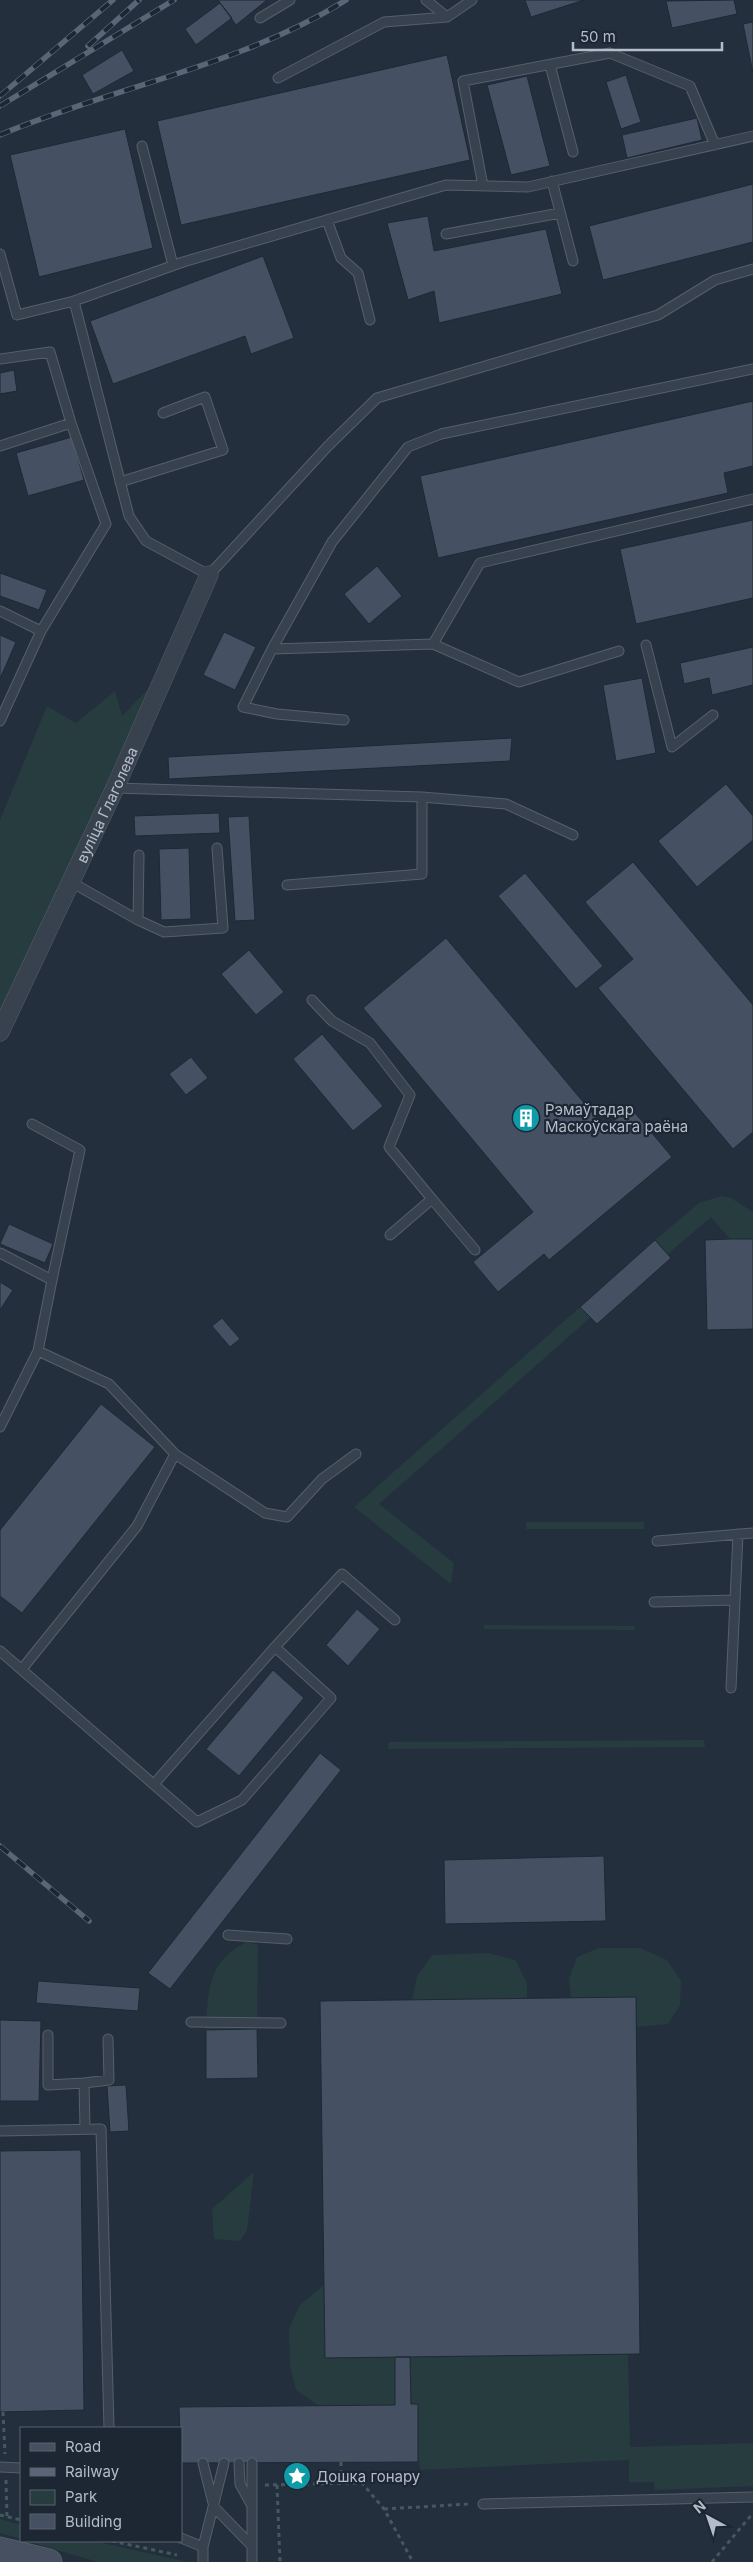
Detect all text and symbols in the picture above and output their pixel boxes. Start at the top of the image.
scale bar [573,20,722,52]
text: 50 m [580,27,616,46]
street label: вуліца Глаголева [72,744,141,866]
place label: Рэмаўтадар Маскоўскага раёна [545,1100,688,1136]
building icon: Рэмаўтадар Маскоўскага раёна [511,1103,541,1133]
legend [20,2427,182,2542]
text: Road [65,2437,101,2456]
place icon: Дошка гонару [282,2461,312,2491]
text: Railway [65,2462,120,2481]
place label: Дошка гонару [316,2467,421,2486]
text: Park [65,2487,98,2506]
north arrow [683,2492,733,2542]
text: N [690,2497,709,2517]
text: Building [65,2512,122,2531]

